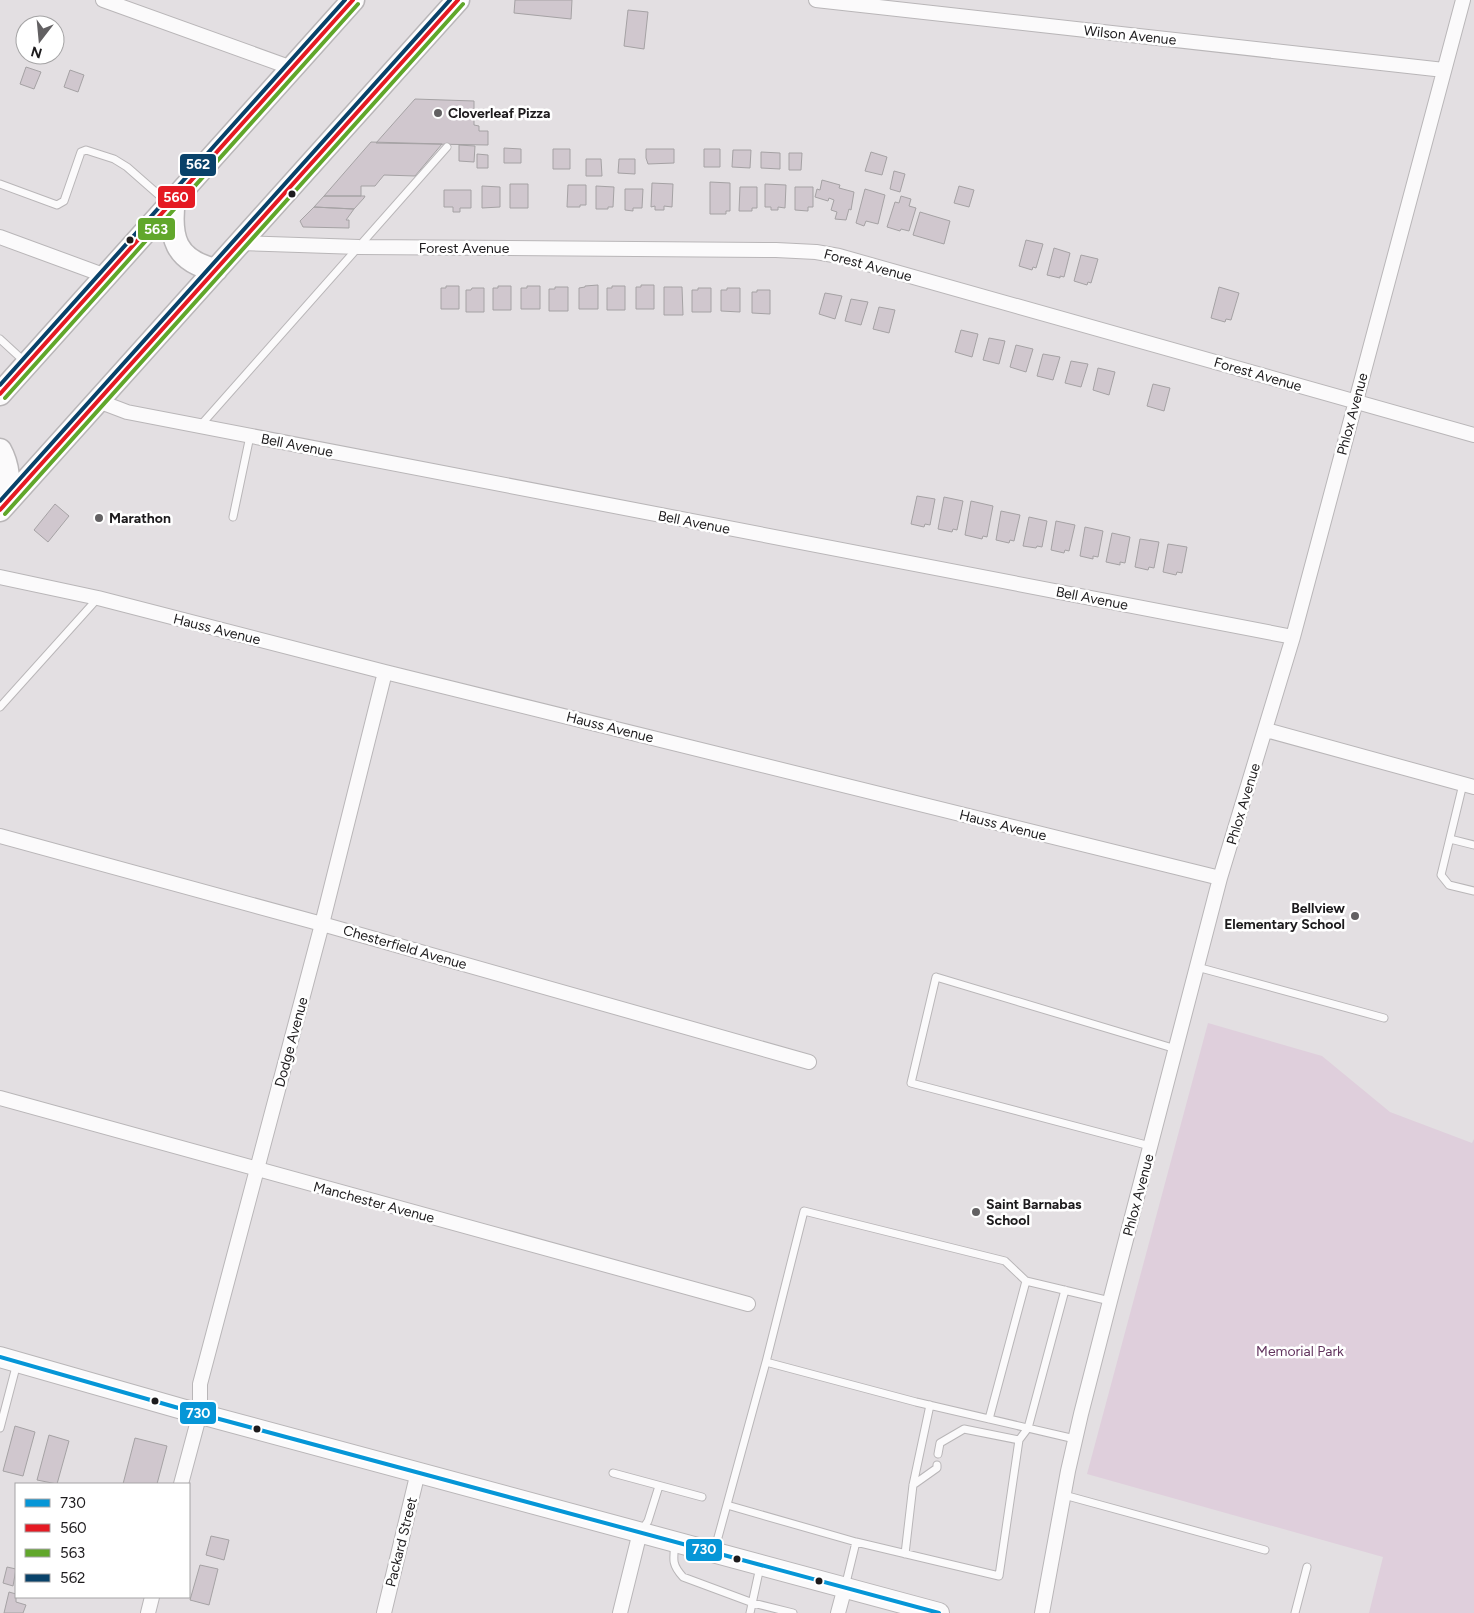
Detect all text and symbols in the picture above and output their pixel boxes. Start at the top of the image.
north arrow [15,15,65,65]
street label: Wilson Avenue [1083,22,1177,49]
text: N [29,42,44,62]
place label: Cloverleaf Pizza [448,105,550,122]
marker: Cloverleaf Pizza [432,107,444,119]
line badge: 562 [179,153,217,177]
text: 562 [186,156,210,173]
line badge: 560 [157,185,196,209]
text: 560 [163,189,189,206]
unlabelled marker [287,189,297,199]
line badge: 563 [137,217,176,241]
text: 563 [144,221,168,238]
unlabelled marker [125,235,135,245]
street label: Forest Avenue [419,240,510,257]
street label: Forest Avenue [822,246,914,286]
street label: Forest Avenue [1212,354,1304,395]
street label: Phlox Avenue [1333,371,1372,457]
street label: Bell Avenue [259,430,335,461]
street label: Bell Avenue [656,507,732,538]
place label: Marathon [109,510,171,527]
marker: Marathon [93,512,105,524]
street label: Bell Avenue [1054,583,1130,614]
street label: Hauss Avenue [171,610,263,649]
street label: Hauss Avenue [564,708,656,747]
street label: Phlox Avenue [1223,761,1264,847]
street label: Hauss Avenue [957,806,1049,845]
place label: Bellview Elementary School [1224,900,1345,933]
marker: Bellview Elementary School [1349,910,1361,922]
street label: Chesterfield Avenue [341,922,469,973]
street label: Dodge Avenue [271,995,312,1089]
street label: Phlox Avenue [1119,1152,1158,1238]
street label: Manchester Avenue [311,1178,437,1227]
place label: Saint Barnabas School [986,1196,1082,1229]
marker: Saint Barnabas School [970,1206,982,1218]
park label: Memorial Park [1256,1343,1344,1360]
unlabelled marker [150,1396,160,1406]
line badge: 730 [179,1401,217,1425]
text: 730 [186,1405,210,1422]
unlabelled marker [252,1424,262,1434]
legend [15,1483,190,1598]
text: 730 [60,1494,86,1512]
street label: Packard Street [382,1495,421,1589]
text: 560 [60,1519,87,1537]
line badge: 730 [685,1538,723,1562]
text: 730 [692,1541,716,1558]
text: 563 [60,1544,85,1562]
unlabelled marker [732,1554,742,1564]
text: 562 [60,1569,86,1587]
unlabelled marker [814,1576,824,1586]

